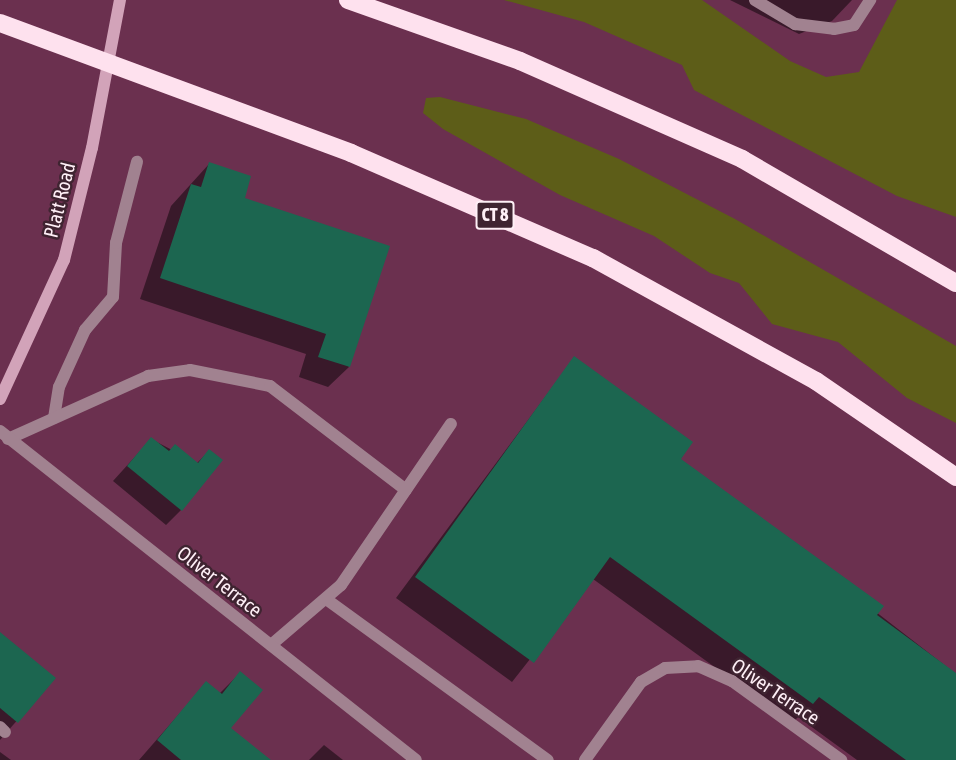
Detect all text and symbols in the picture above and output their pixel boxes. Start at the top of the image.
street label: Platt Road [38,160,80,240]
road number: CT 8 [476,200,514,230]
street label: Oliver Terrace [173,540,267,622]
street label: Oliver Terrace [727,653,825,729]

